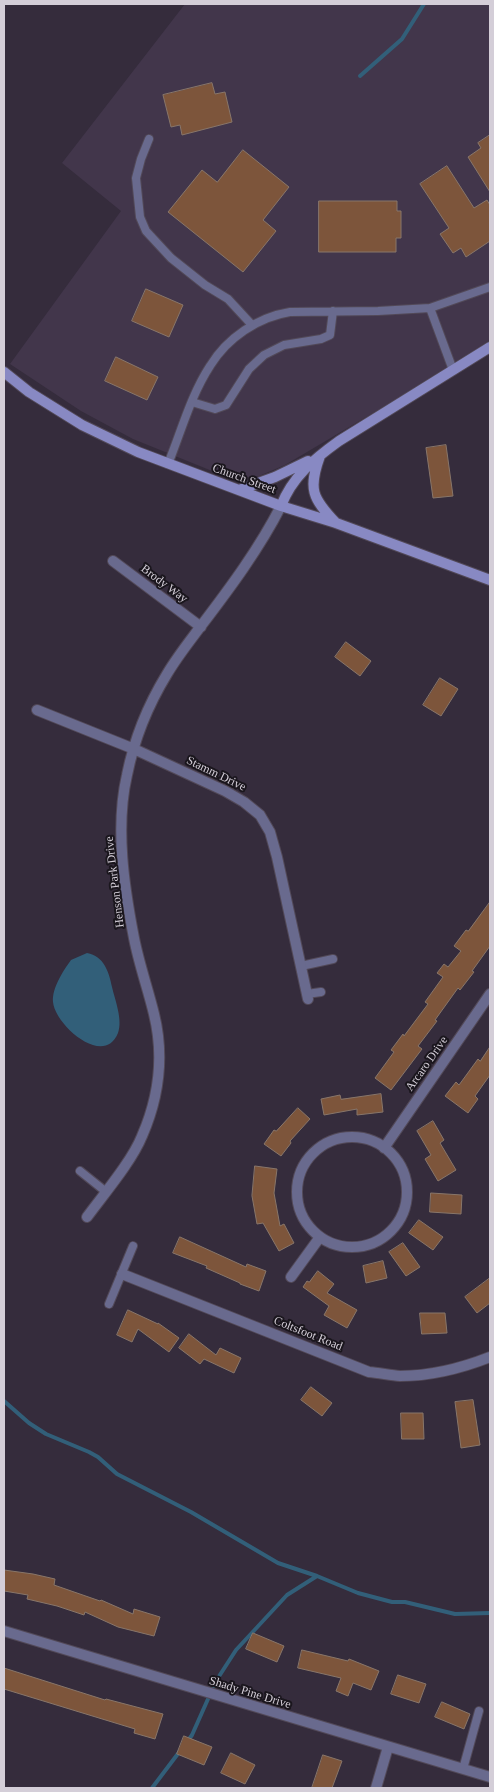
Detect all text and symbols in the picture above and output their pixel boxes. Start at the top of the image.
street label: Church Street [210,461,278,497]
street label: Brody Way [138,562,190,606]
street label: Stamm Drive [184,753,248,795]
street label: Henson Park Drive [102,835,128,929]
street label: Arcaro Drive [403,1034,451,1094]
street label: Coltsfoot Road [271,1314,345,1354]
street label: Shady Pine Drive [207,1674,293,1712]

